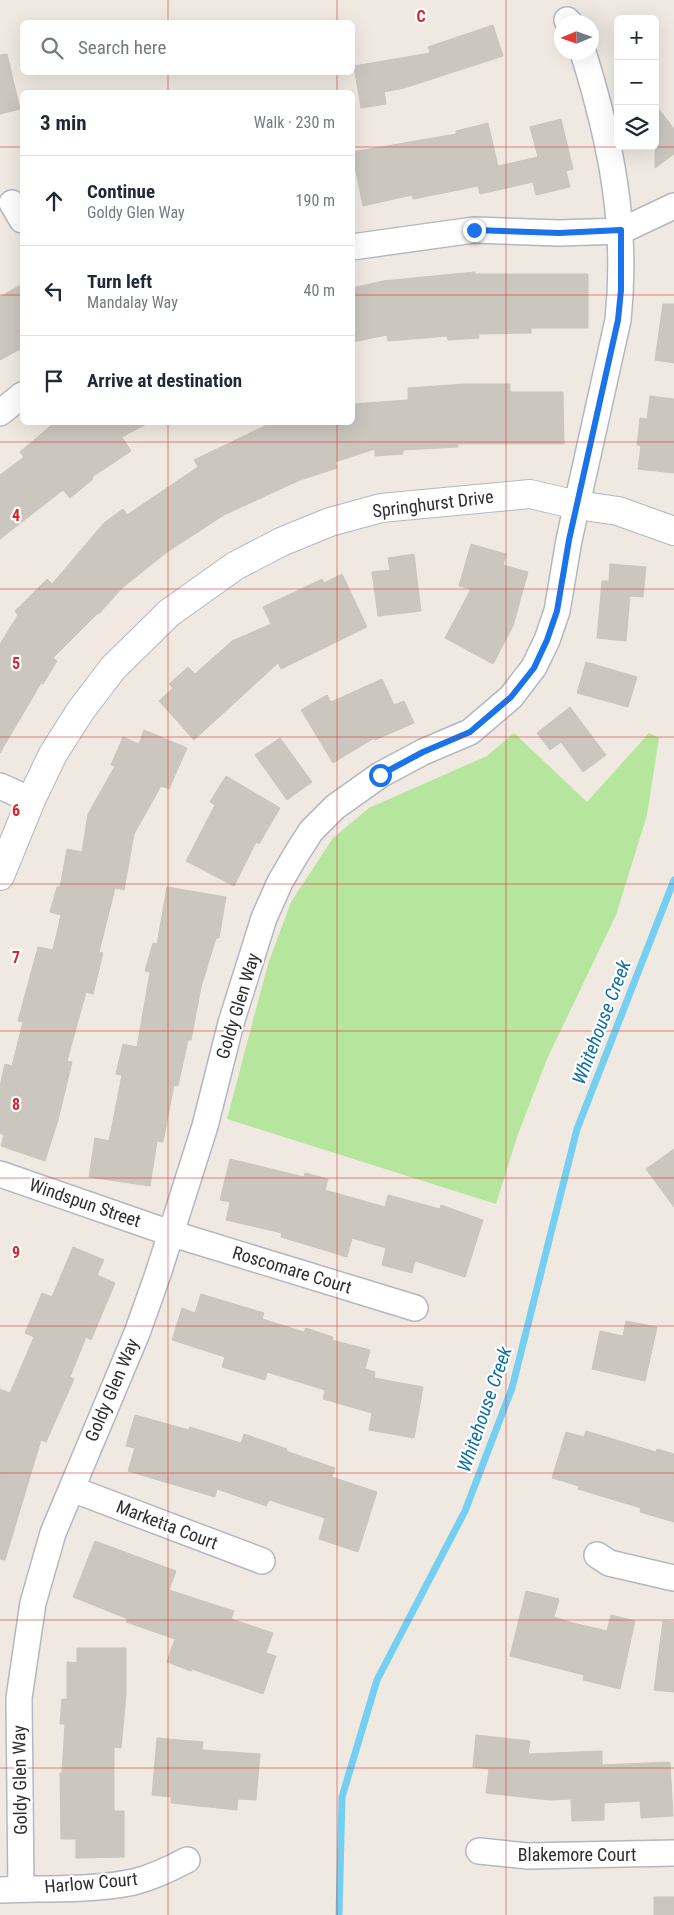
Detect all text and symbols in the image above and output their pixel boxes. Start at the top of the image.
text: C [416,7,426,26]
north arrow [554,15,599,60]
map controls [614,15,659,150]
button: + [614,15,659,60]
search box [20,20,355,75]
icon: search [38,34,66,62]
text: Search here [78,36,166,59]
button: − [614,60,659,105]
button: layers [614,105,659,150]
text: 3 min [40,111,87,135]
text: Walk · 230 m [254,113,335,132]
text: Continue [87,180,155,203]
icon: ahead [40,187,68,215]
text: 190 m [296,191,335,210]
text: Goldy Glen Way [87,203,185,222]
route end [463,219,486,242]
text: Turn left [87,270,152,293]
icon: left [40,277,68,305]
text: 40 m [303,281,335,300]
text: Mandalay Way [87,293,178,312]
icon: arrive [40,367,68,395]
text: Arrive at destination [87,369,242,392]
street label: Springhurst Drive [371,486,495,521]
text: 4 [12,506,20,525]
text: 5 [12,654,20,673]
route start [369,764,392,787]
text: 6 [12,801,20,820]
text: 7 [12,948,20,967]
street label: Goldy Glen Way [211,950,264,1061]
water label: Whitehouse Creek [567,956,636,1088]
text: 8 [12,1095,20,1114]
street label: Windspun Street [27,1174,144,1231]
street label: Roscomare Court [230,1241,354,1298]
text: 9 [12,1243,20,1262]
street label: Goldy Glen Way [80,1335,143,1444]
water label: Whitehouse Creek [452,1343,517,1475]
street label: Marketta Court [114,1496,221,1553]
street label: Goldy Glen Way [8,1724,31,1835]
street label: Blakemore Court [518,1844,636,1865]
street label: Harlow Court [43,1868,138,1897]

